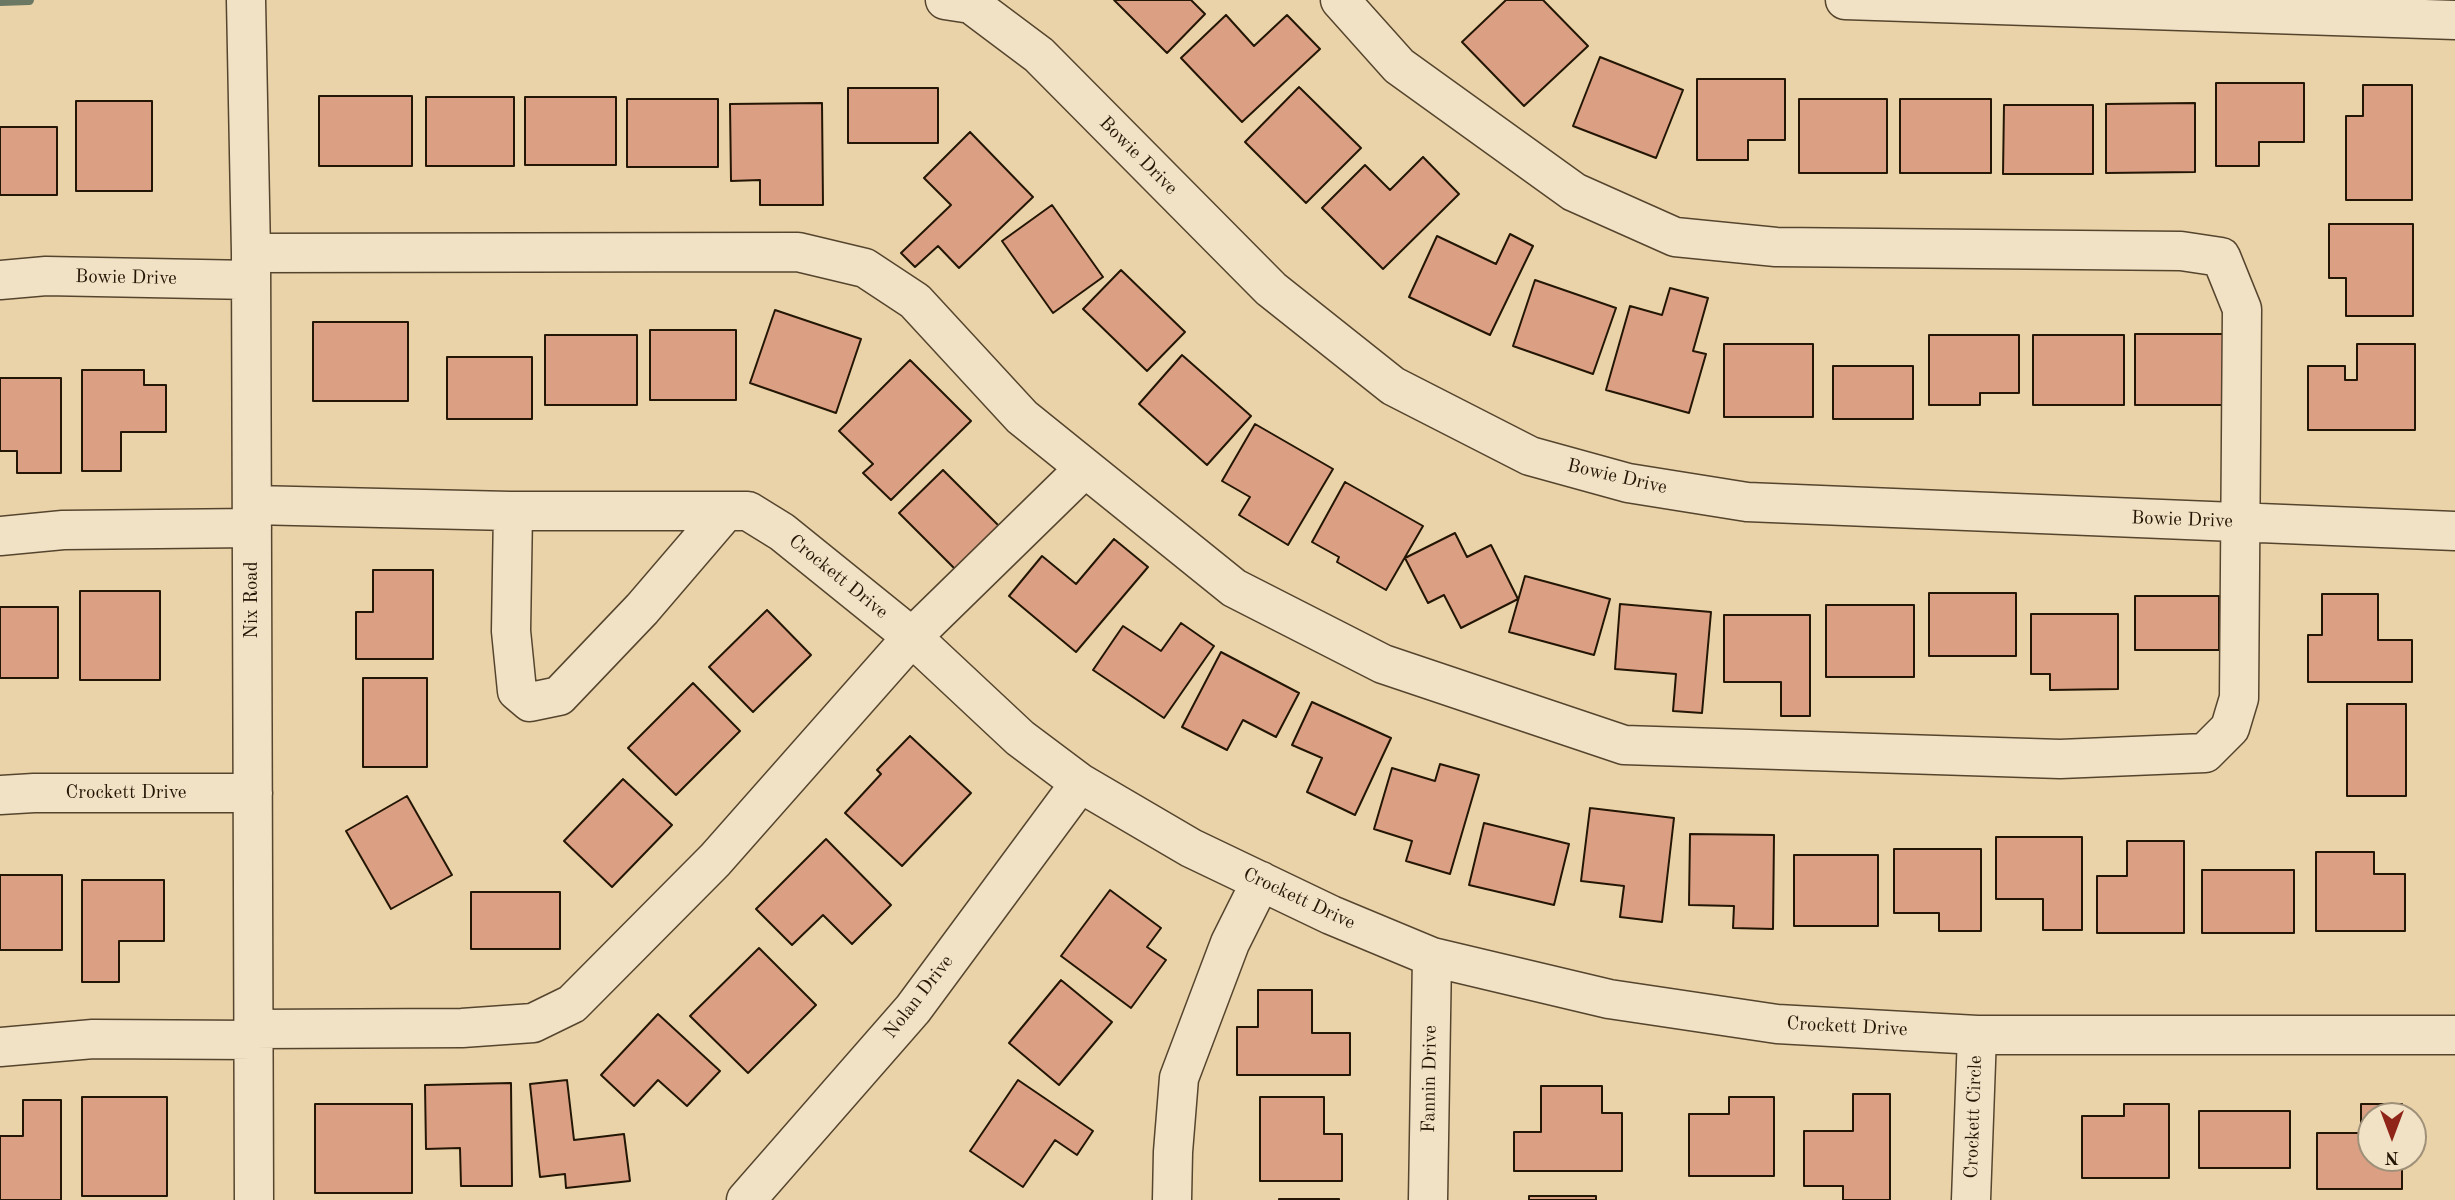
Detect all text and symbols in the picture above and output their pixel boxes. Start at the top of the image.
street label: Bowie Drive [1094,112,1182,200]
street label: Bowie Drive [75,266,177,290]
street label: Bowie Drive [1565,454,1669,500]
street label: Bowie Drive [2131,507,2233,533]
street label: Crockett Drive [784,530,892,624]
street label: Nix Road [241,561,263,639]
street label: Crockett Drive [65,782,187,804]
street label: Crockett Drive [1239,863,1359,935]
street label: Nolan Drive [879,951,959,1043]
street label: Crockett Drive [1786,1012,1908,1042]
street label: Fannin Drive [1418,1025,1442,1133]
street label: Crockett Circle [1960,1055,1988,1179]
north arrow [2357,1102,2427,1172]
text: N [2385,1147,2399,1166]

